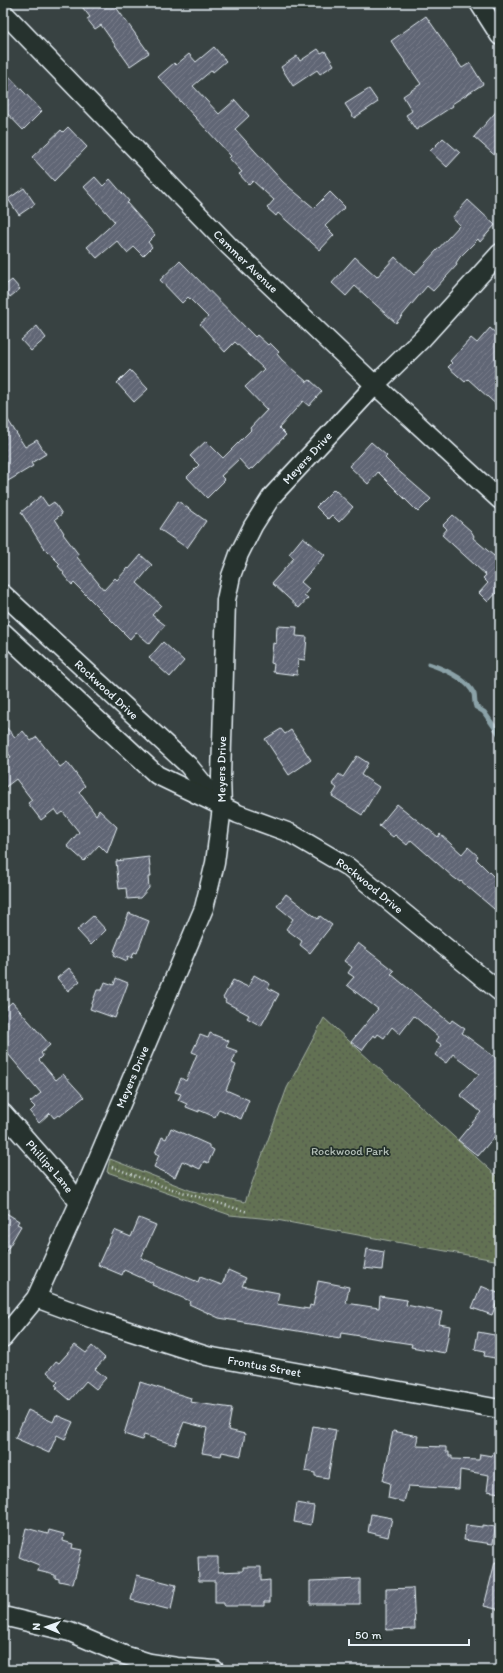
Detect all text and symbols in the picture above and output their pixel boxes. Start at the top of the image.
street label: Cammer Avenue [210,227,281,296]
street label: Meyers Drive [280,429,335,487]
street label: Rockwood Drive [72,657,142,723]
street label: Meyers Drive [214,736,229,803]
street label: Rockwood Drive [334,855,406,917]
street label: Meyers Drive [113,1044,152,1110]
street label: Phillips Lane [23,1137,77,1196]
park label: Rockwood Park [311,1144,390,1158]
street label: Frontus Street [227,1353,303,1380]
north arrow [26,1607,66,1647]
scale bar [349,1621,469,1647]
text: N [30,1623,43,1631]
text: 50 m [355,1628,381,1642]

